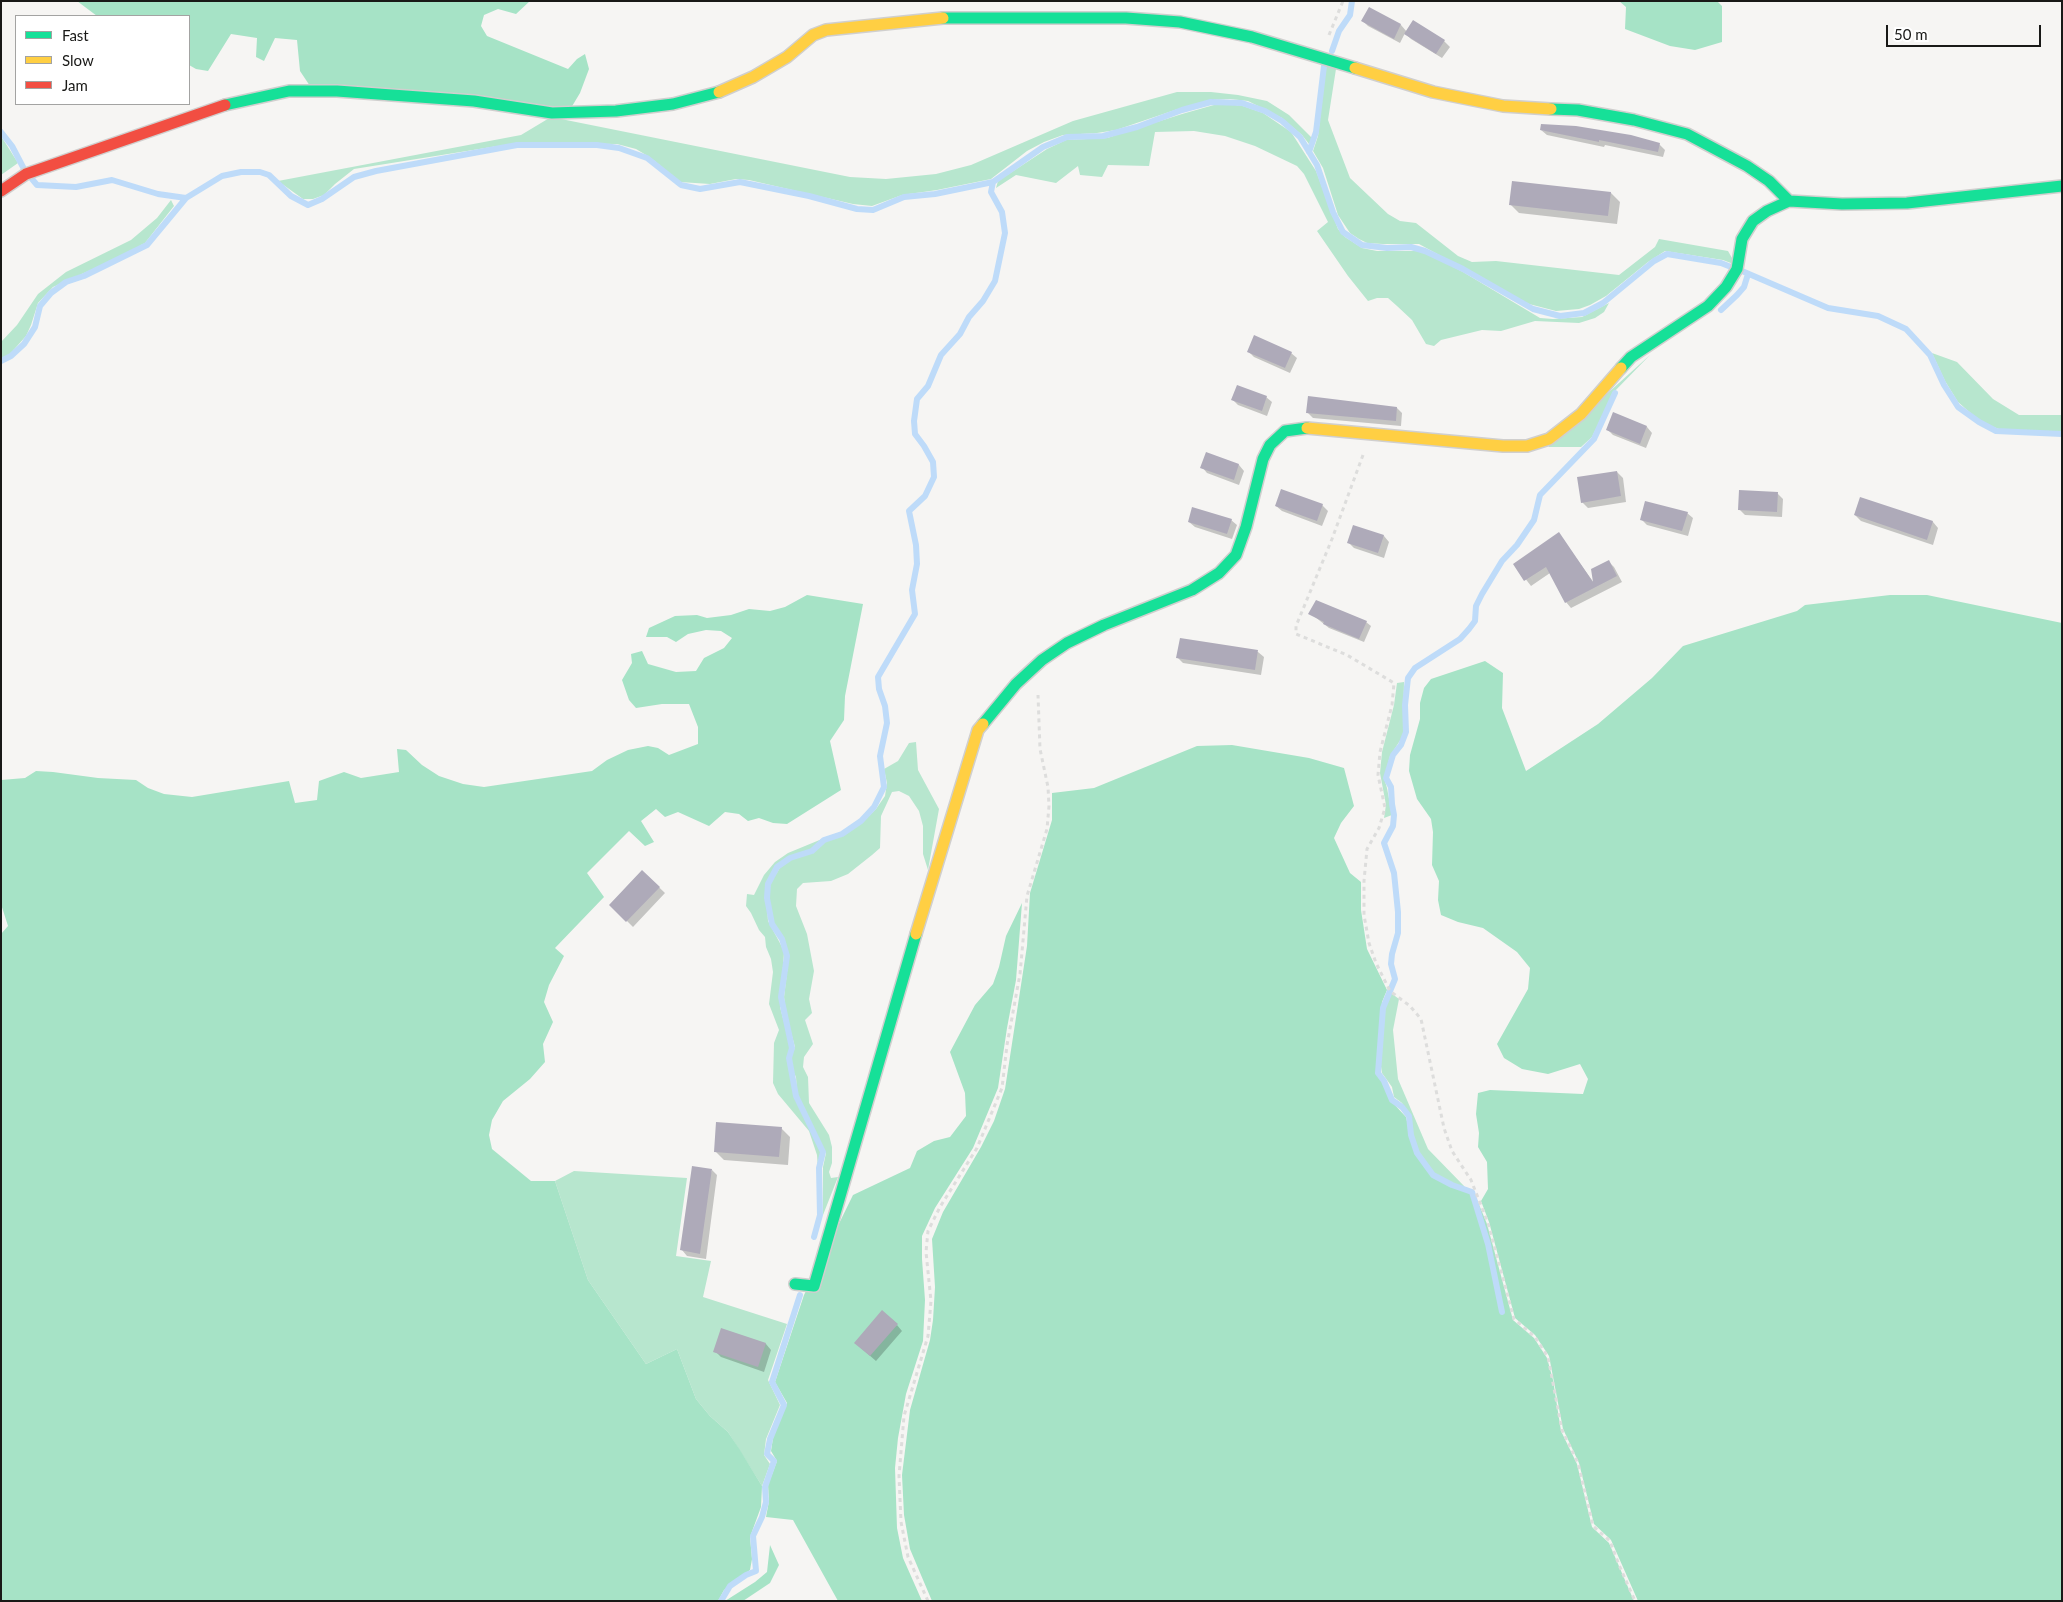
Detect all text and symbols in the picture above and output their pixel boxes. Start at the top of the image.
legend [15,15,190,105]
scale bar [1888,15,2043,47]
text: 50 m [1894,25,1928,43]
text: Fast [62,26,89,44]
text: Slow [62,51,94,69]
text: Jam [62,76,88,94]

